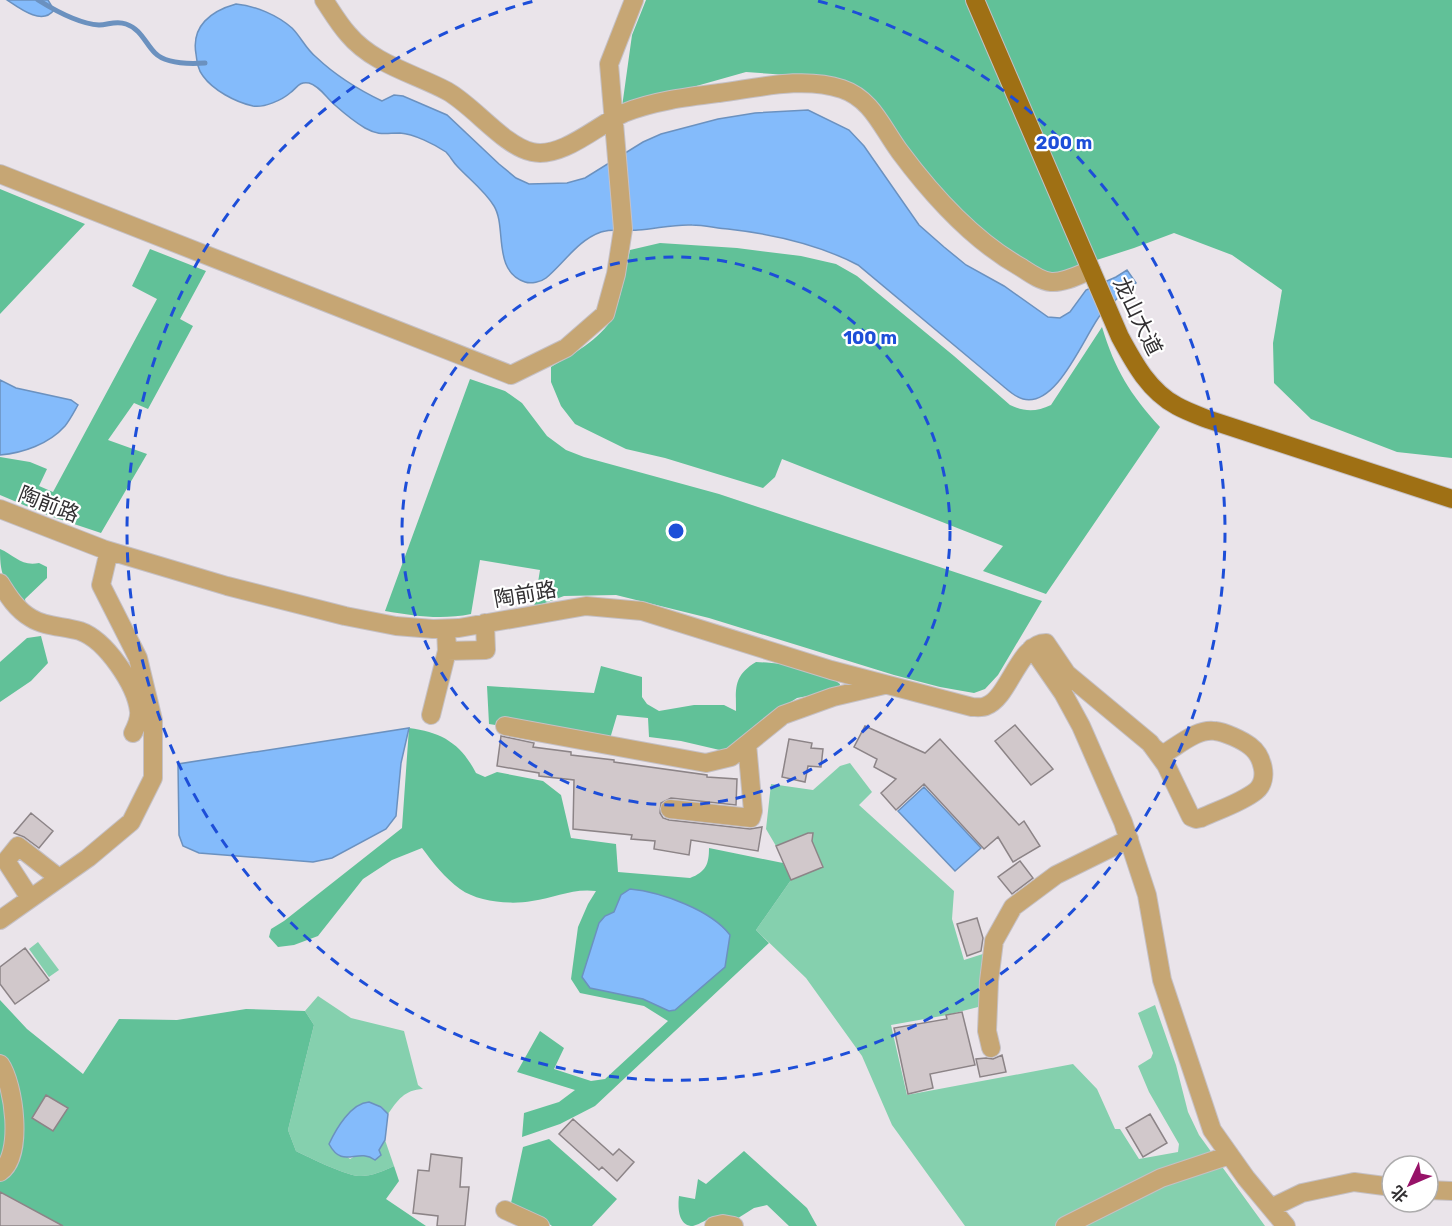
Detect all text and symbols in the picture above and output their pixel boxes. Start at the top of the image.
text: 200 m [1036,132,1092,154]
street label: 龙山大道 [1108,273,1168,359]
text: 100 m [843,327,897,349]
street label: 陶前路 [15,481,83,527]
centre of rings [666,521,686,541]
street label: 陶前路 [492,576,558,612]
north arrow [1380,1154,1440,1214]
text: 北 [1387,1182,1412,1206]

